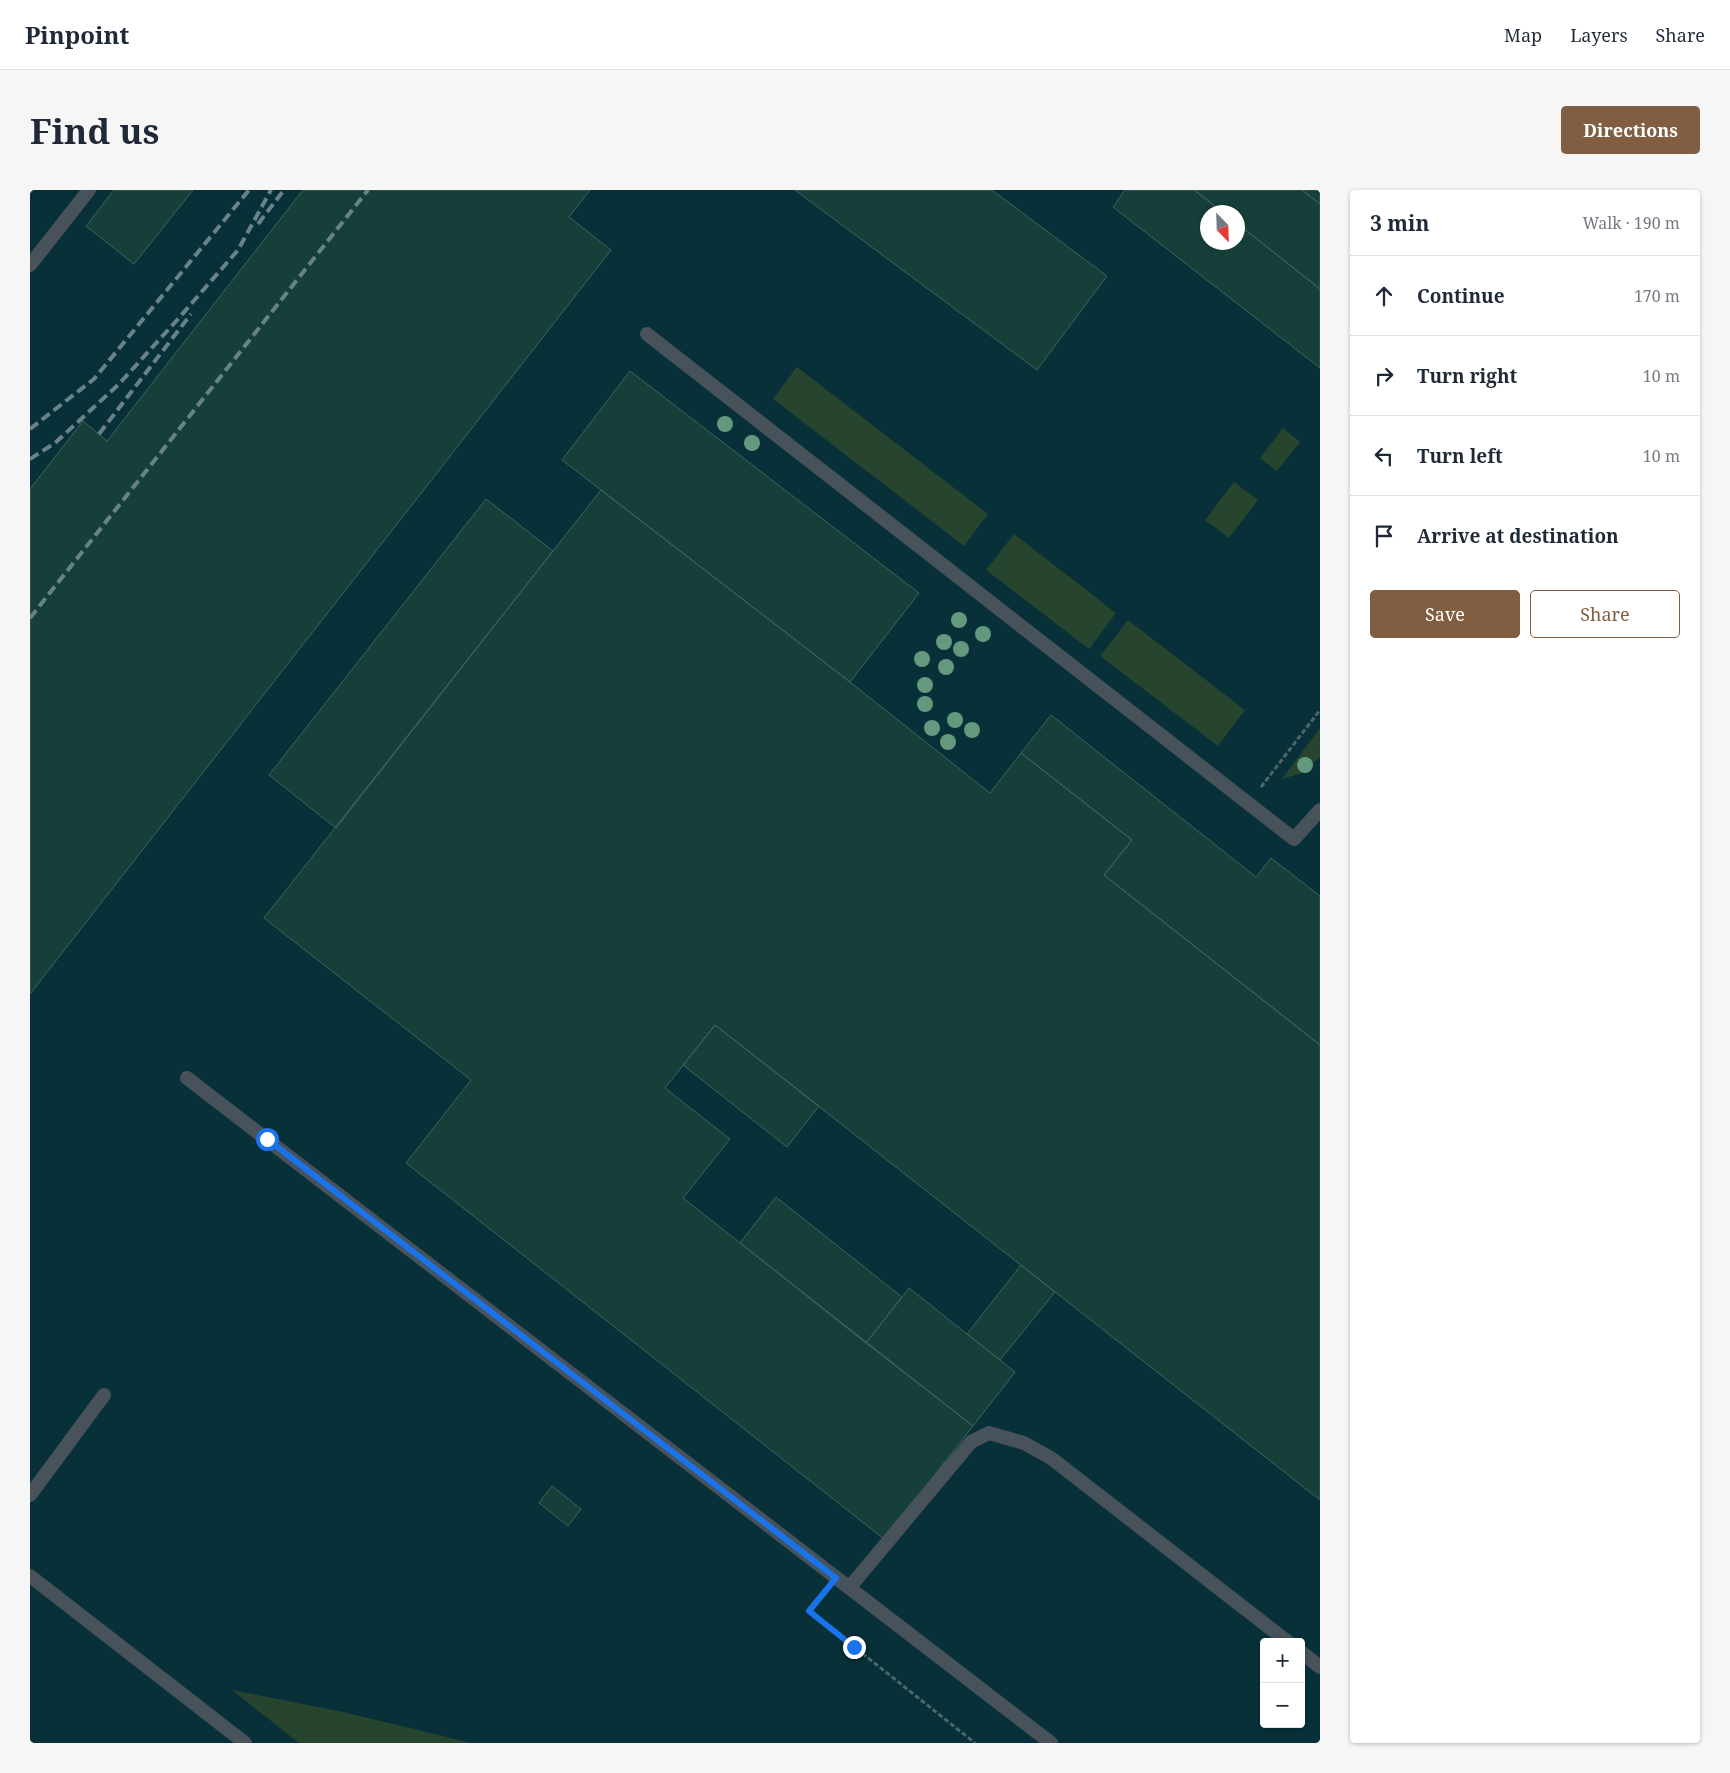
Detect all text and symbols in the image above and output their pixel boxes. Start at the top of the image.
text: Pinpoint [25,18,129,51]
text: Map [1504,23,1542,47]
text: Layers [1570,23,1628,47]
text: Share [1656,23,1705,47]
button: Directions [1561,106,1700,154]
text: Find us [30,107,159,154]
north arrow [1200,205,1245,250]
text: 3 min [1370,209,1429,237]
text: Walk · 190 m [1583,212,1680,234]
icon: ahead [1370,282,1398,310]
text: Continue [1417,283,1505,309]
text: 170 m [1634,285,1680,307]
icon: right [1370,362,1398,390]
text: Turn right [1417,363,1517,389]
text: 10 m [1643,365,1680,387]
icon: left [1370,442,1398,470]
text: Turn left [1417,443,1503,469]
text: 10 m [1643,445,1680,467]
icon: arrive [1370,522,1398,550]
text: Arrive at destination [1417,523,1619,549]
button: Save [1370,590,1520,638]
button: Share [1530,590,1680,638]
route start [256,1128,279,1151]
route end [843,1636,866,1659]
map controls [1260,1638,1305,1728]
button: + [1260,1638,1305,1683]
button: − [1260,1683,1305,1728]

